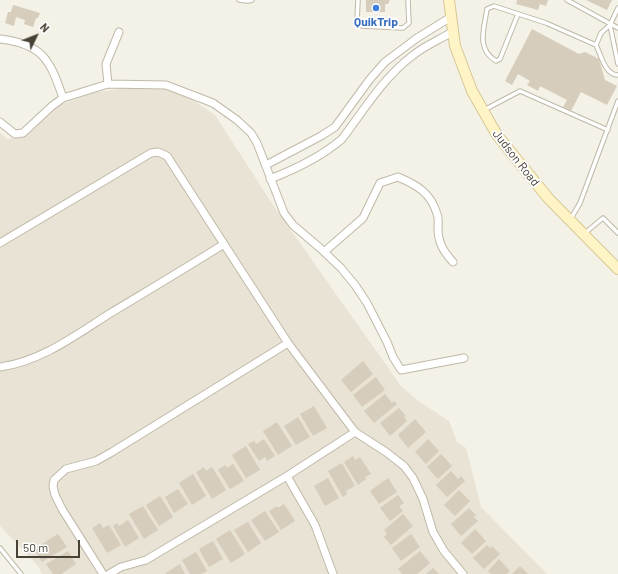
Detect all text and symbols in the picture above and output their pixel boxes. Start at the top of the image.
marker: QuikTrip [371,3,381,13]
place label: QuikTrip [354,15,398,29]
north arrow [16,16,56,56]
text: N [38,20,52,35]
street label: Judson Road [490,127,542,189]
scale bar [18,532,82,558]
text: 50 m [23,540,48,554]

